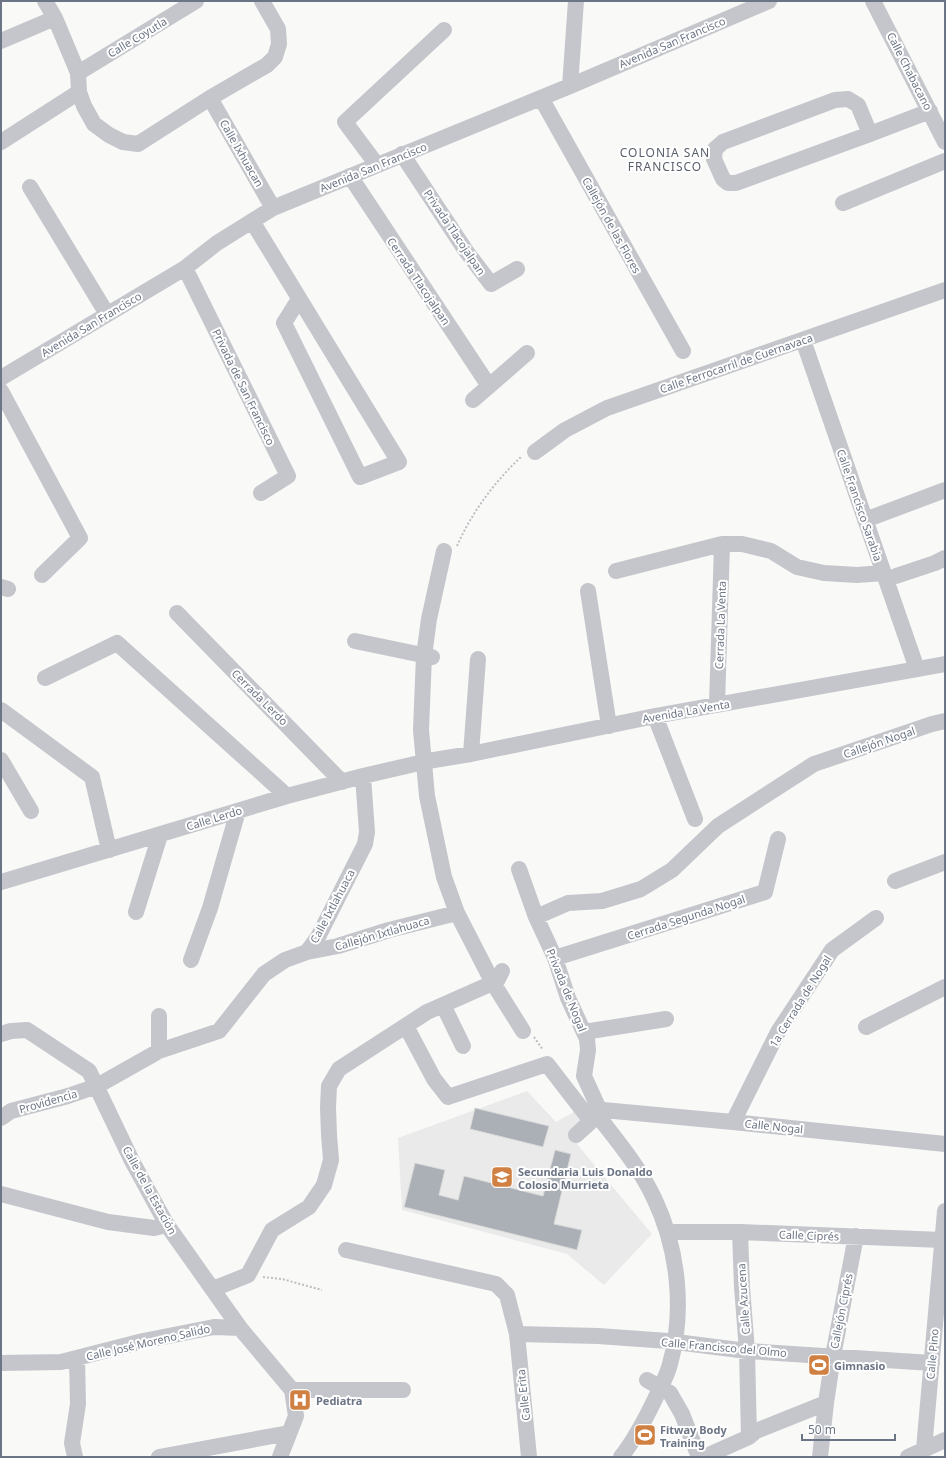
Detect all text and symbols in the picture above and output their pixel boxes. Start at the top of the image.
street label: Calle Coyutla [105,13,169,61]
street label: Avenida San Francisco [616,13,728,71]
street label: Calle Chabacano [884,29,936,113]
street label: Calle Ixhuacan [217,117,267,189]
street label: Avenida San Francisco [317,138,429,195]
district label: COLONIA SAN FRANCISCO [620,144,710,175]
street label: Callejón de las Flores [579,174,645,276]
street label: Privada Tlacojalpan [421,186,489,278]
street label: Cerrada Tlacojalpan [384,234,454,328]
street label: Avenida San Francisco [38,288,144,360]
street label: Privada de San Francisco [209,326,279,448]
street label: Calle Ferrocarril de Cuernavaca [658,330,814,396]
street label: Calle Francisco Sarabia [834,447,886,563]
street label: Cerrada La Venta [711,581,729,669]
street label: Cerrada Lerdo [229,666,292,729]
street label: Avenida La Venta [641,696,731,726]
street label: Callejón Nogal [841,723,917,761]
street label: Calle Lerdo [184,802,244,834]
street label: Calle Ixtlahuaca [306,866,358,946]
street label: Cerrada Segunda Nogal [625,891,747,943]
street label: Callejón Ixtlahuaca [333,912,431,954]
street label: Privada de Nogal [544,946,590,1034]
street label: 1a Cerrada de Nogal [766,952,834,1050]
street label: Providencia [17,1086,79,1116]
street label: Calle Nogal [744,1115,804,1137]
street label: Calle de la Estación [120,1143,180,1237]
school or university icon: Secundaria Luis Donaldo Colosio Murrieta [489,1164,515,1190]
place label: Secundaria Luis Donaldo Colosio Murrieta [518,1164,653,1192]
street label: Calle Ciprés [779,1226,839,1244]
street label: Calle Azucena [733,1263,753,1335]
street label: Callejón Ciprés [826,1272,856,1350]
street label: Calle José Moreno Salido [85,1320,212,1364]
street label: Calle Pino [922,1328,942,1380]
street label: Calle Francisco del Olmo [661,1334,788,1360]
sports icon: Gimnasio [806,1352,832,1378]
place label: Gimnasio [834,1358,886,1373]
street label: Calle Erita [513,1369,533,1421]
hospital icon: Pediatra [287,1387,313,1413]
place label: Pediatra [316,1393,362,1408]
scale bar [802,1416,895,1442]
text: 50 m [808,1421,836,1438]
sports icon: Fitway Body Training [632,1422,658,1448]
place label: Fitway Body Training [660,1422,727,1450]

